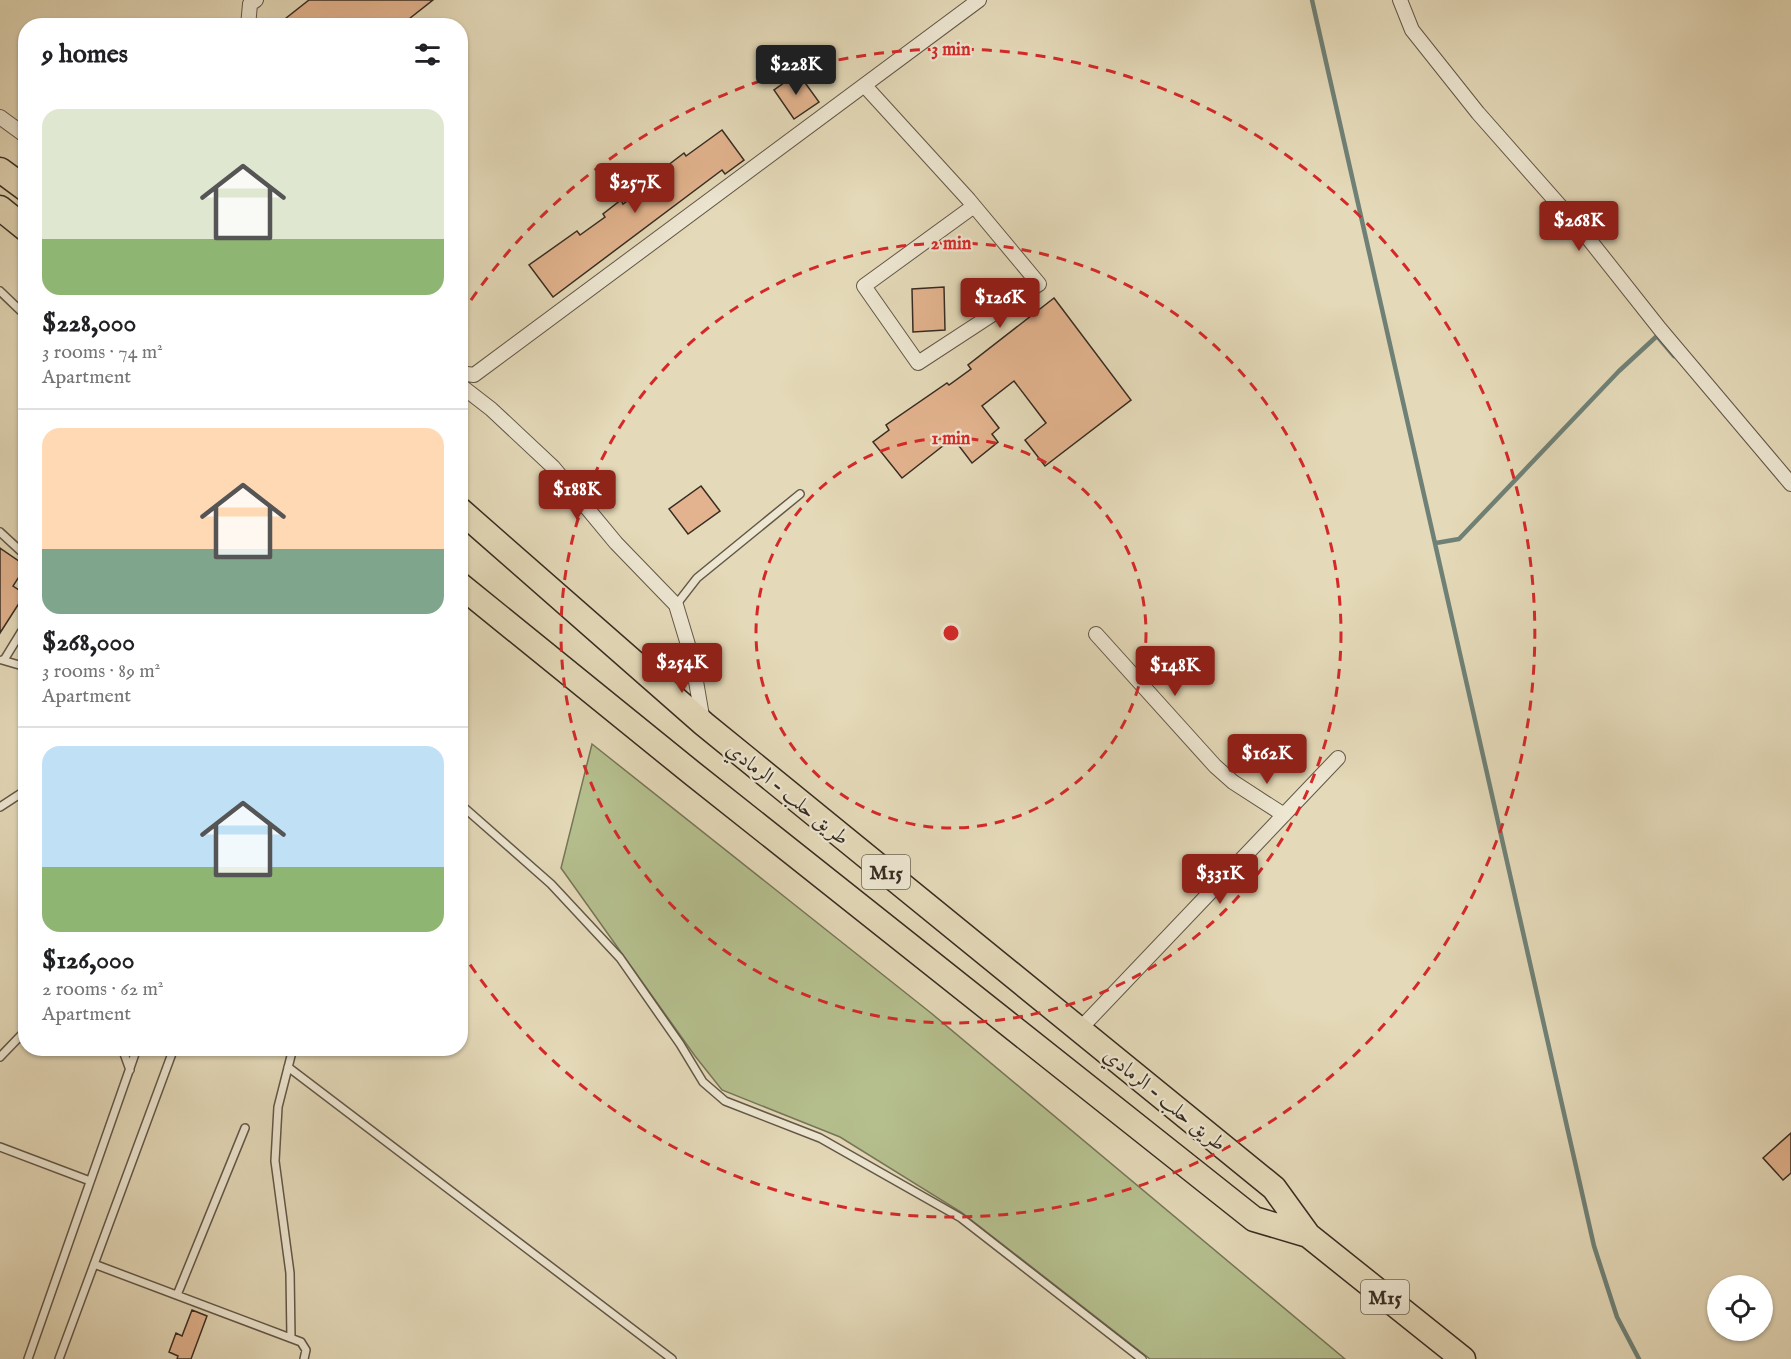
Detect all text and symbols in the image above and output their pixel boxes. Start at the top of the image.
text: 9 homes [42,38,128,71]
icon: filters [411,38,444,71]
text: 3 min [932,39,971,62]
pin: $228K [754,45,838,96]
text: $228K [770,52,822,77]
icon: home [189,148,297,256]
pin: $257K [593,163,677,214]
text: $257K [609,170,661,195]
pin: $268K [1537,201,1621,252]
text: $268K [1553,208,1605,233]
text: 2 min [931,233,972,256]
pin: $126K [958,278,1042,329]
text: $126K [975,285,1025,310]
text: $228,000 [42,307,136,340]
text: 3 rooms · 74 m² [42,340,163,365]
text: Apartment [42,365,131,390]
text: 1 min [932,428,971,451]
icon: home [189,467,297,575]
pin: $188K [535,470,619,521]
text: $188K [553,477,601,502]
centre of rings [941,623,961,643]
text: $268,000 [42,626,135,659]
pin: $254K [640,643,724,694]
pin: $148K [1133,646,1217,697]
text: $254K [656,650,708,675]
text: $148K [1150,653,1200,678]
text: 3 rooms · 89 m² [42,659,160,684]
text: Apartment [42,684,131,709]
pin: $162K [1225,734,1309,785]
street label: طريق حلب - الرمادي [719,736,854,853]
text: $162K [1242,741,1292,766]
icon: home [189,785,297,893]
pin: $331K [1178,854,1262,905]
road number: M15 [862,855,910,889]
text: $331K [1196,861,1244,886]
text: $126,000 [42,944,135,977]
text: 2 rooms · 62 m² [42,977,164,1002]
text: Apartment [42,1002,131,1027]
street label: طريق حلب - الرمادي [1096,1042,1231,1159]
map controls [1707,1275,1773,1341]
button: locate [1707,1275,1773,1341]
road number: M15 [1361,1280,1409,1314]

